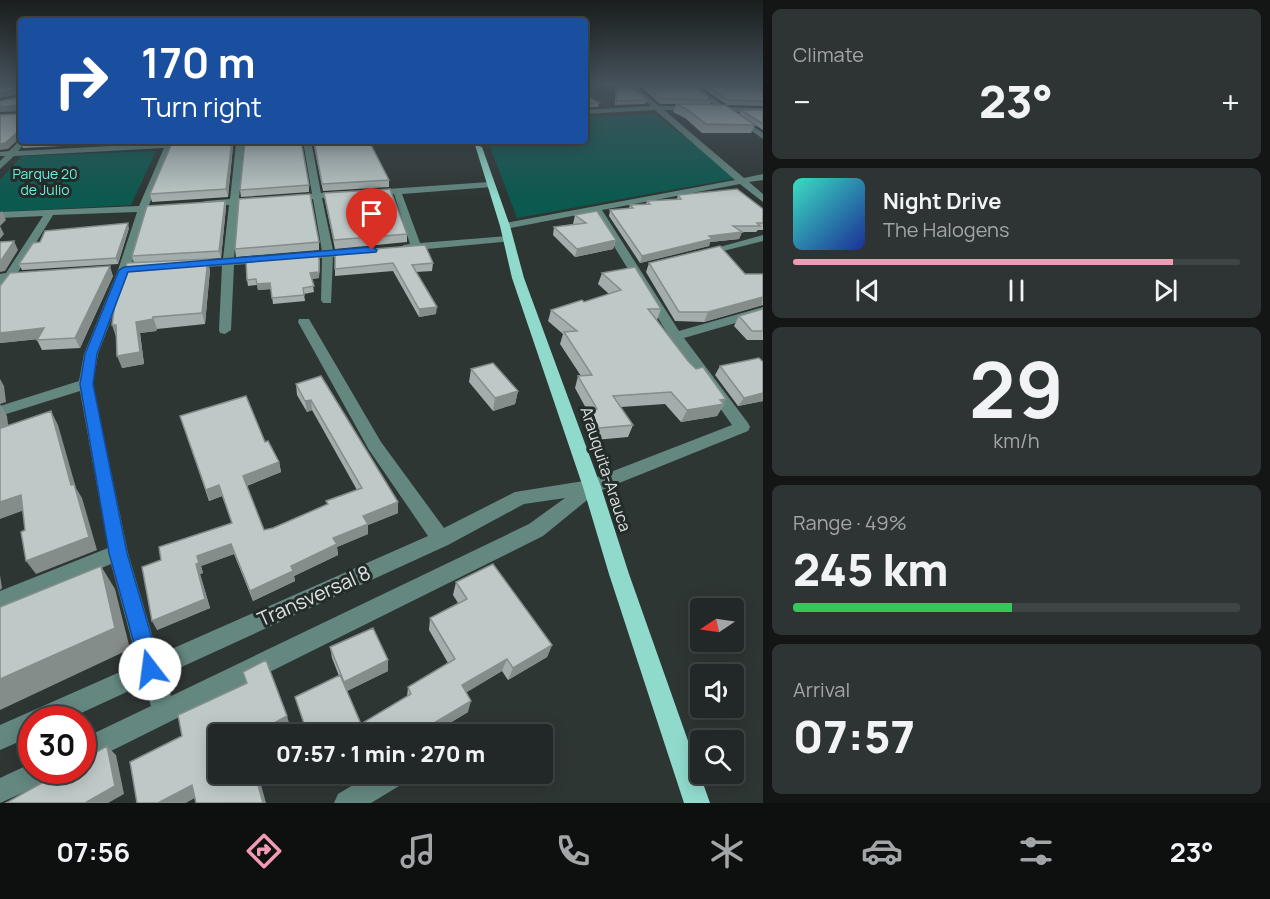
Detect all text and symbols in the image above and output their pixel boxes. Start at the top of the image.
text: 170 m [141,33,256,91]
text: Climate [793,41,864,68]
icon: right [42,42,120,120]
text: 23° [979,70,1053,132]
text: − [793,79,811,124]
text: + [1221,79,1240,124]
text: Turn right [141,88,262,125]
park label: Parque 20 de Julio [12,164,78,199]
text: Night Drive [883,186,1002,216]
pin [346,188,397,250]
icon: arrive [355,197,388,230]
text: The Halogens [883,216,1009,243]
icon: previous [851,274,884,307]
icon: pause [1000,274,1033,307]
icon: next [1149,274,1182,307]
text: 29 [969,335,1064,441]
street label: Arauquita-Arauca [575,404,637,534]
text: km/h [993,427,1040,454]
text: Range · 49% [793,509,907,536]
text: 245 km [793,538,949,600]
street label: Transversal 8 [253,559,375,632]
north arrow [690,598,744,652]
map controls [690,598,744,784]
position arrow [118,637,182,701]
button: sound [690,664,744,718]
text: Arrival [793,676,850,703]
text: 07:57 [793,705,915,767]
speed limit sign: 30 [18,706,96,784]
button: search [690,730,744,784]
text: 07:57 · 1 min · 270 m [276,739,485,769]
icon: directions [243,830,285,872]
icon: music [397,830,439,872]
icon: phone [552,830,594,872]
icon: climate [706,830,748,872]
icon: car [861,830,903,872]
icon: filters [1015,830,1057,872]
text: 07:56 [56,833,130,870]
text: 23° [1170,833,1214,870]

